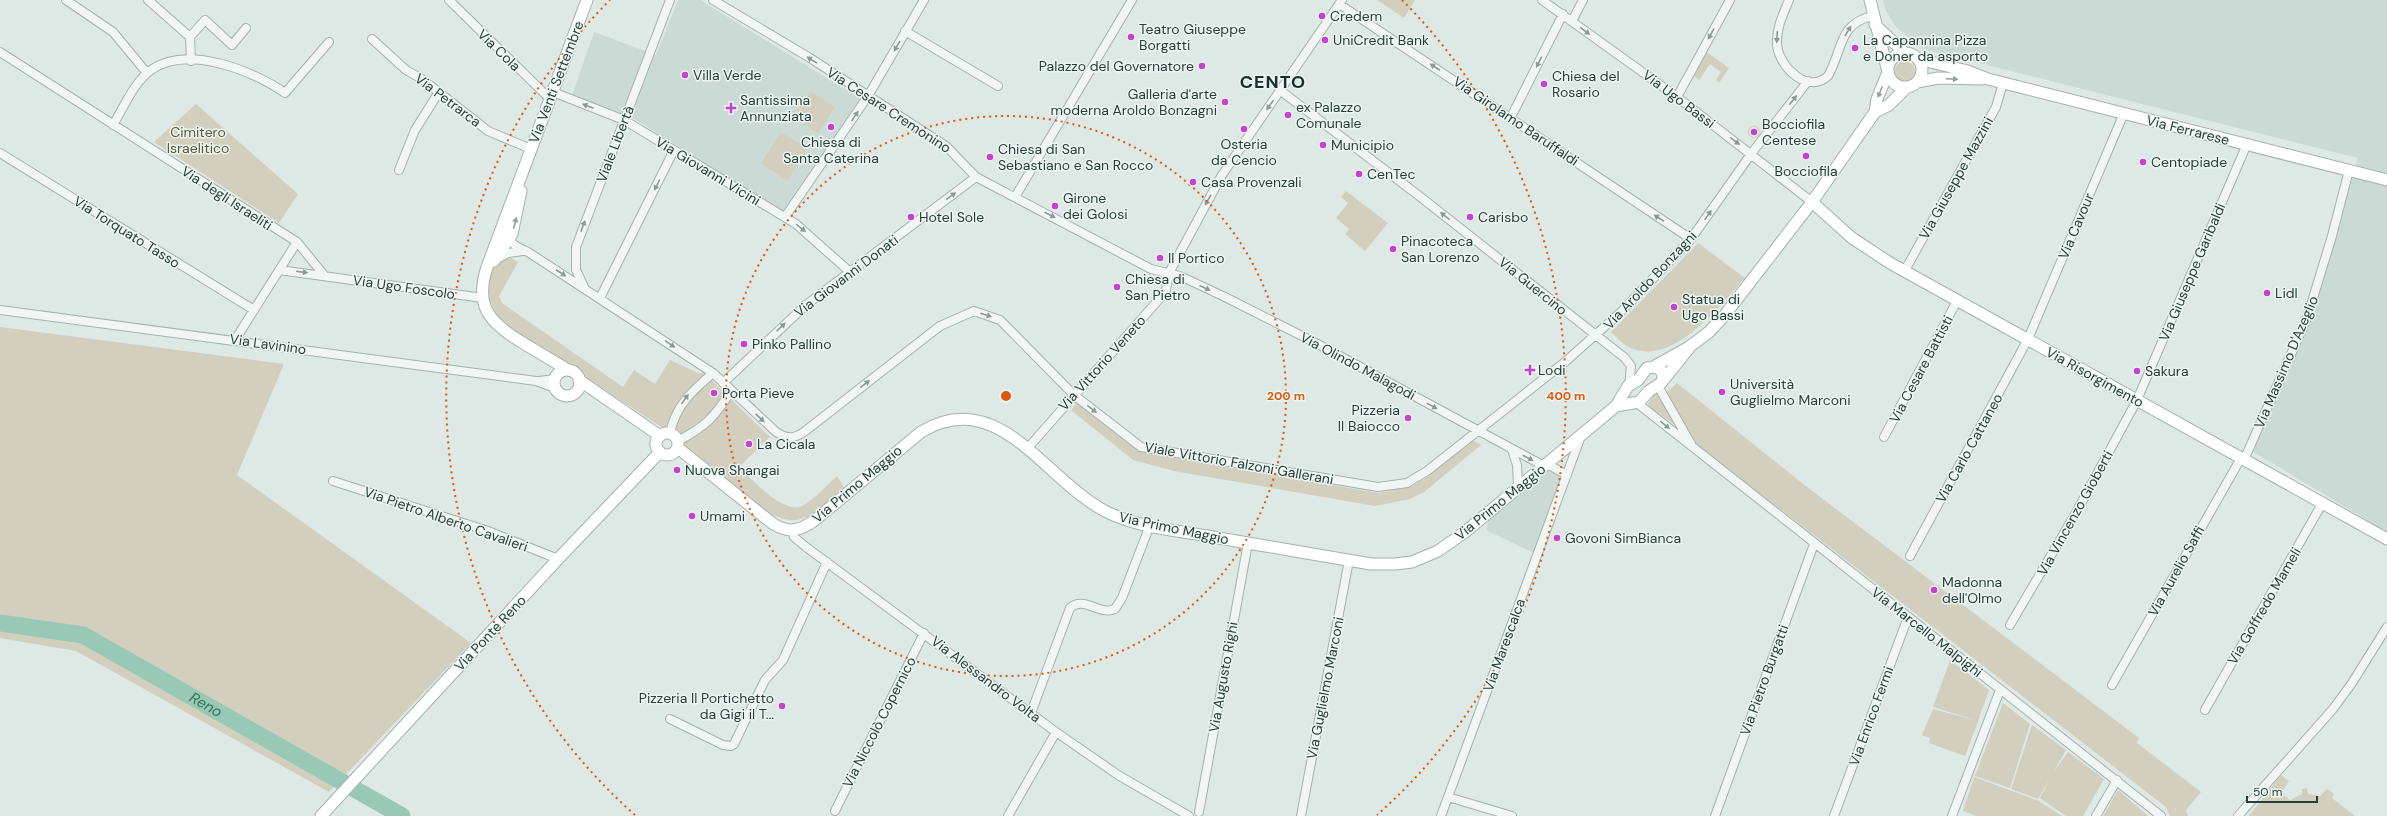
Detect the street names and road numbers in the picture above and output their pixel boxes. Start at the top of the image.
street label: Via Venti Settembre [524,18,588,146]
street label: Via Cola [474,25,524,75]
street label: Via Cesare Cremonino [823,63,955,157]
street label: Via Ugo Bassi [1639,66,1719,132]
street label: Via Petrarca [411,69,485,131]
street label: Via Girolamo Baruffaldi [1450,72,1582,170]
street label: Viale Libertà [592,103,638,185]
street label: Via Ferrarese [2145,111,2231,149]
street label: Via Giuseppe Mazzini [1915,114,1997,242]
street label: Via Giovanni Vicini [652,133,764,209]
street label: Via degli Israeliti [178,162,276,234]
street label: Via Cavour [2054,190,2098,262]
street label: Via Torquato Tasso [70,192,184,272]
street label: Via Giuseppe Garibaldi [2155,200,2229,344]
street label: Via Aroldo Bonzagni [1600,227,1700,333]
street label: Via Giovanni Donati [790,231,902,321]
street label: Via Guercino [1495,253,1571,319]
street label: Via Ugo Foscolo [352,271,456,303]
street label: Via Massimo D'Azeglio [2250,293,2322,431]
street label: Via Vittorio Veneto [1054,312,1150,414]
street label: Via Cesare Battisti [1885,312,1957,426]
street label: Via Olindo Malagodi [1297,328,1419,404]
street label: Via Lavinino [228,330,308,358]
street label: Via Risorgimento [2043,343,2147,411]
street label: Via Carlo Cattaneo [1931,390,2007,506]
street label: Viale Vittorio Falzoni Gallerani [1143,437,1335,489]
street label: Via Primo Maggio [808,441,906,527]
street label: Via Vincenzo Gioberti [2033,447,2117,579]
street label: Via Primo Maggio [1451,460,1549,544]
street label: Via Pietro Alberto Cavalieri [362,482,530,556]
street label: Via Primo Maggio [1117,508,1231,548]
street label: Via Aurelio Saffi [2144,522,2208,620]
street label: Via Goffredo Mameli [2223,544,2305,668]
street label: Via Marcello Malpighi [1868,583,1986,681]
street label: Via Ponte Reno [450,591,530,675]
street label: Via Marescalca [1479,596,1529,694]
street label: Via Guglielmo Marconi [1302,615,1348,761]
street label: Via Augusto Righi [1204,620,1242,734]
street label: Via Pietro Burgatti [1736,622,1792,738]
street label: Via Alessandro Volta [928,632,1044,726]
street label: Via Niccolò Copernico [838,654,920,790]
street label: Via Enrico Fermi [1845,664,1897,768]

